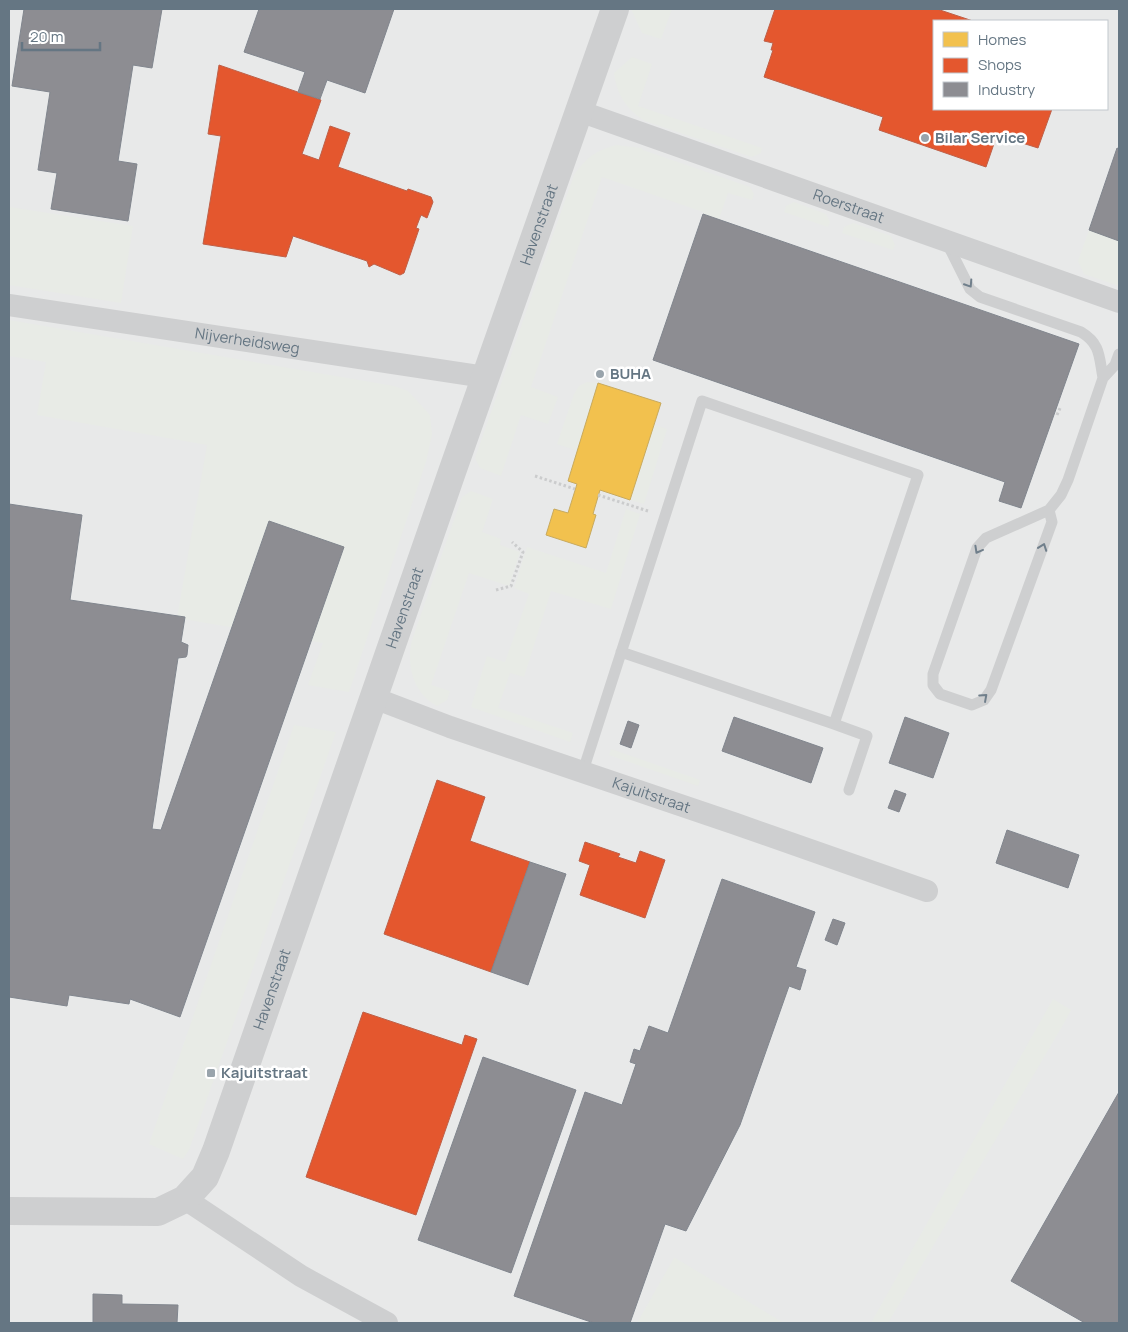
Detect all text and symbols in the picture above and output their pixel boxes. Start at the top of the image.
scale bar [22,20,100,52]
legend [933,20,1108,110]
text: 20 m [30,26,63,47]
text: Homes [978,29,1027,50]
text: Shops [978,54,1022,75]
text: Industry [978,79,1035,100]
place label: Bilar Service [935,127,1025,148]
marker: Bilar Service [919,132,931,144]
street label: Havenstraat [515,181,563,268]
street label: Roerstraat [810,184,887,228]
one-way arrow [962,279,972,288]
street label: Nijverheidsweg [194,322,301,359]
place label: BUHA [610,363,651,384]
marker: BUHA [594,368,606,380]
one-way arrow [1037,543,1047,551]
one-way arrow [974,545,984,554]
street label: Havenstraat [380,564,428,651]
one-way arrow [979,693,988,702]
street label: Kajuitstraat [610,772,693,818]
street label: Havenstraat [248,946,296,1033]
place label: Kajuitstraat [221,1062,308,1083]
marker: Kajuitstraat [205,1067,217,1079]

